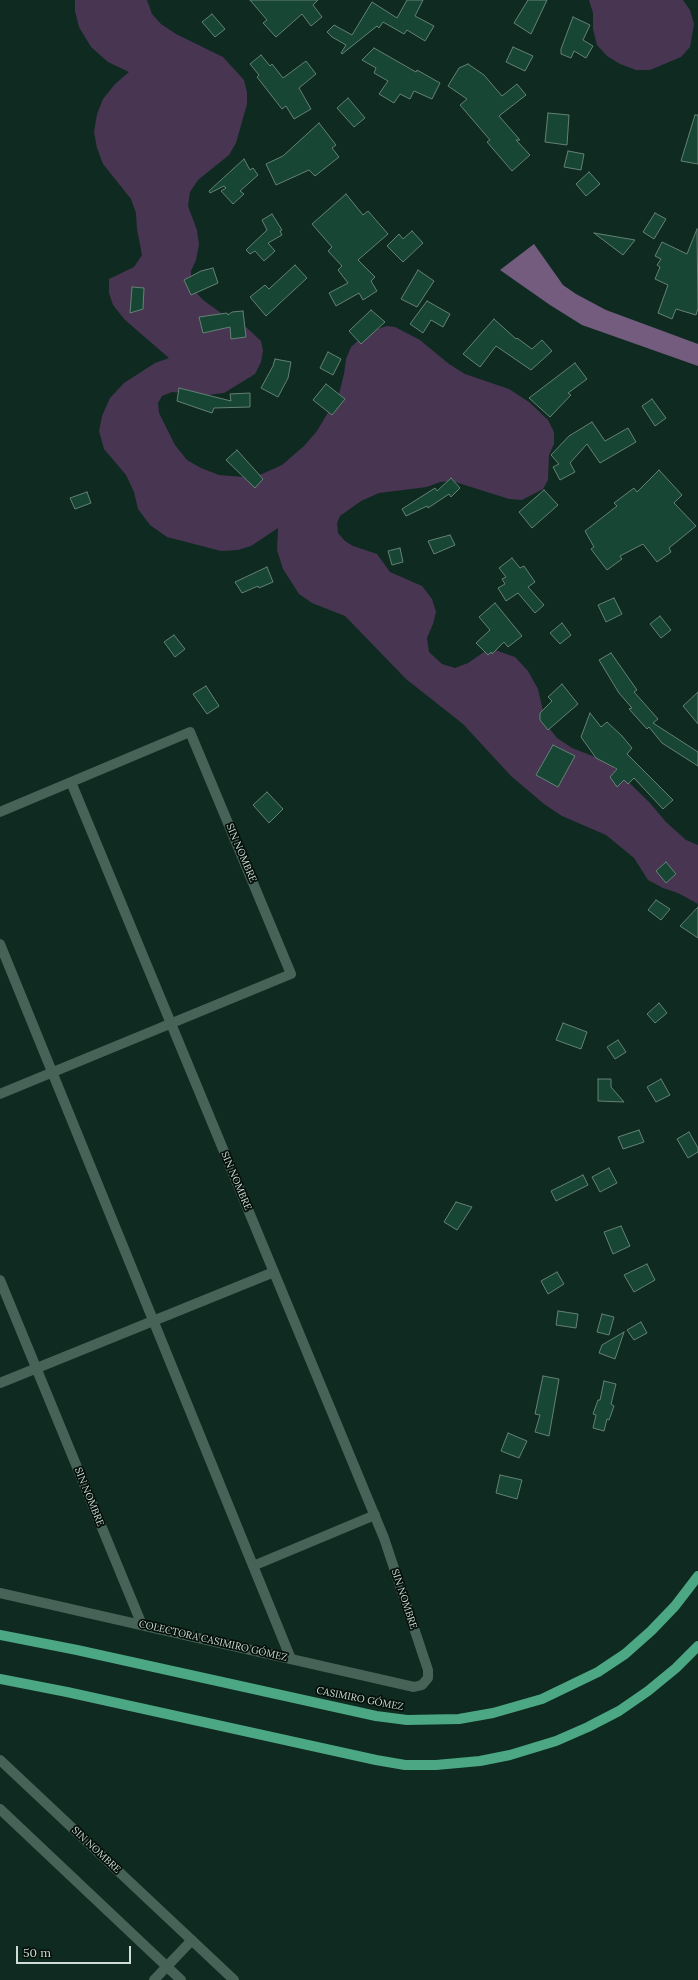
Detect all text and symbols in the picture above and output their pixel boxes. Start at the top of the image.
street label: SIN NOMBRE [223,822,259,884]
street label: SIN NOMBRE [218,1150,254,1212]
street label: SIN NOMBRE [72,1466,106,1528]
street label: SIN NOMBRE [389,1567,419,1631]
street label: COLECTORA CASIMIRO GÓMEZ [138,1618,288,1664]
street label: CASIMIRO GÓMEZ [315,1685,405,1713]
street label: SIN NOMBRE [69,1824,123,1876]
scale bar [18,1938,133,1964]
text: 50 m [23,1945,51,1960]

